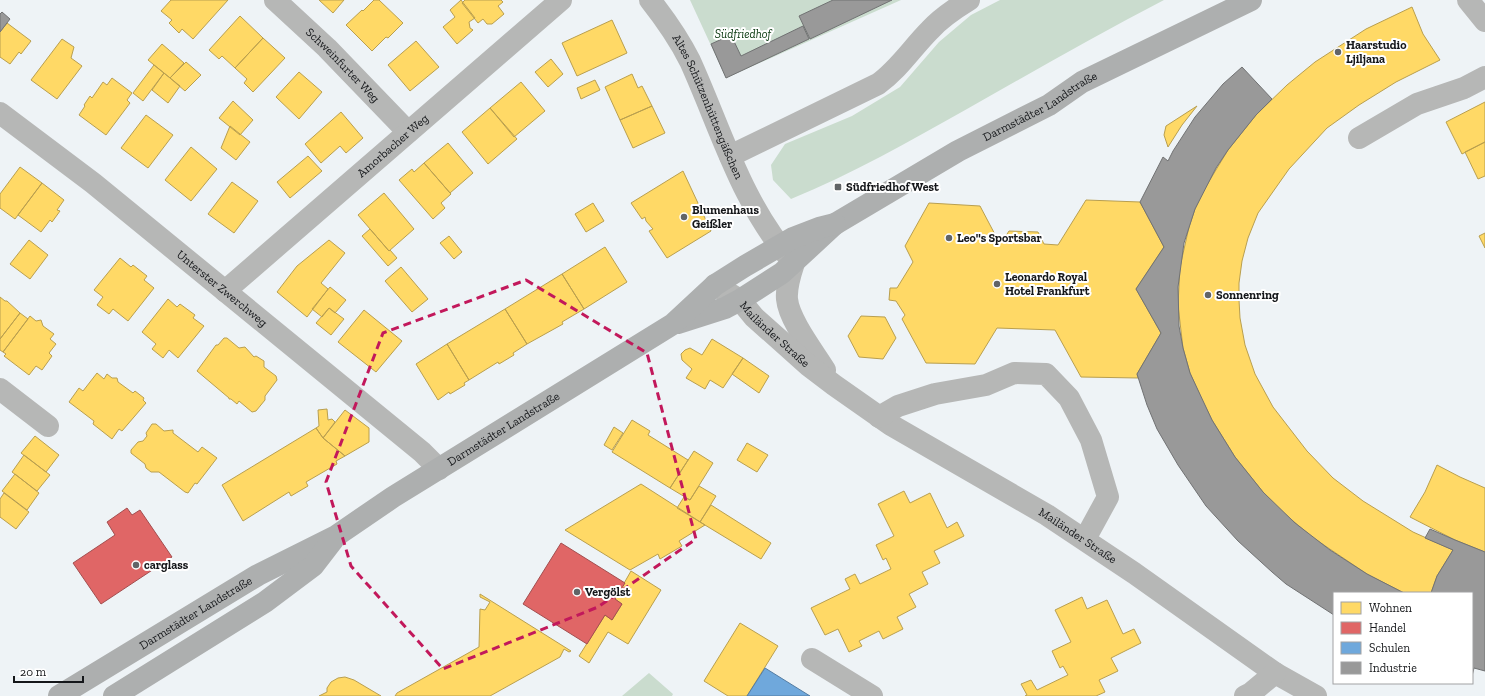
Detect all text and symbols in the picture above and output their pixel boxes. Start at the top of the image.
street label: Schweinfurter Weg [303,25,383,106]
park label: Südfriedhof [715,27,773,41]
street label: Altes Schützenhüttengäßchen [669,32,746,181]
place label: Haarstudio Ljiljana [1346,38,1407,67]
marker: Haarstudio Ljiljana [1333,47,1343,57]
street label: Darmstädter Landstraße [981,69,1100,144]
street label: Amorbacher Weg [354,111,432,180]
place label: Südfriedhof West [846,180,939,194]
marker: Südfriedhof West [833,182,843,192]
place label: Blumenhaus Geißler [692,203,759,231]
marker: Blumenhaus Geißler [679,212,689,222]
place label: Leo''s Sportsbar [957,231,1042,245]
marker: Leo''s Sportsbar [944,233,954,243]
street label: Unterster Zwerchweg [174,247,270,330]
place label: Leonardo Royal Hotel Frankfurt [1005,270,1090,298]
marker: Leonardo Royal Hotel Frankfurt [992,279,1002,289]
place label: Sonnenring [1216,288,1279,302]
marker: Sonnenring [1203,290,1213,300]
street label: Mailänder Straße [737,298,813,370]
street label: Darmstädter Landstraße [445,389,562,469]
street label: Mailänder Straße [1036,505,1120,567]
place label: carglass [144,558,189,572]
marker: carglass [131,560,141,570]
street label: Darmstädter Landstraße [137,573,255,652]
place label: Vergölst [585,585,630,599]
marker: Vergölst [572,587,582,597]
legend [1333,592,1473,684]
text: Wohnen [1369,601,1412,615]
text: Handel [1369,621,1406,635]
text: Schulen [1369,641,1410,655]
scale bar [14,658,83,684]
text: Industrie [1369,661,1417,675]
text: 20 m [20,665,47,679]

